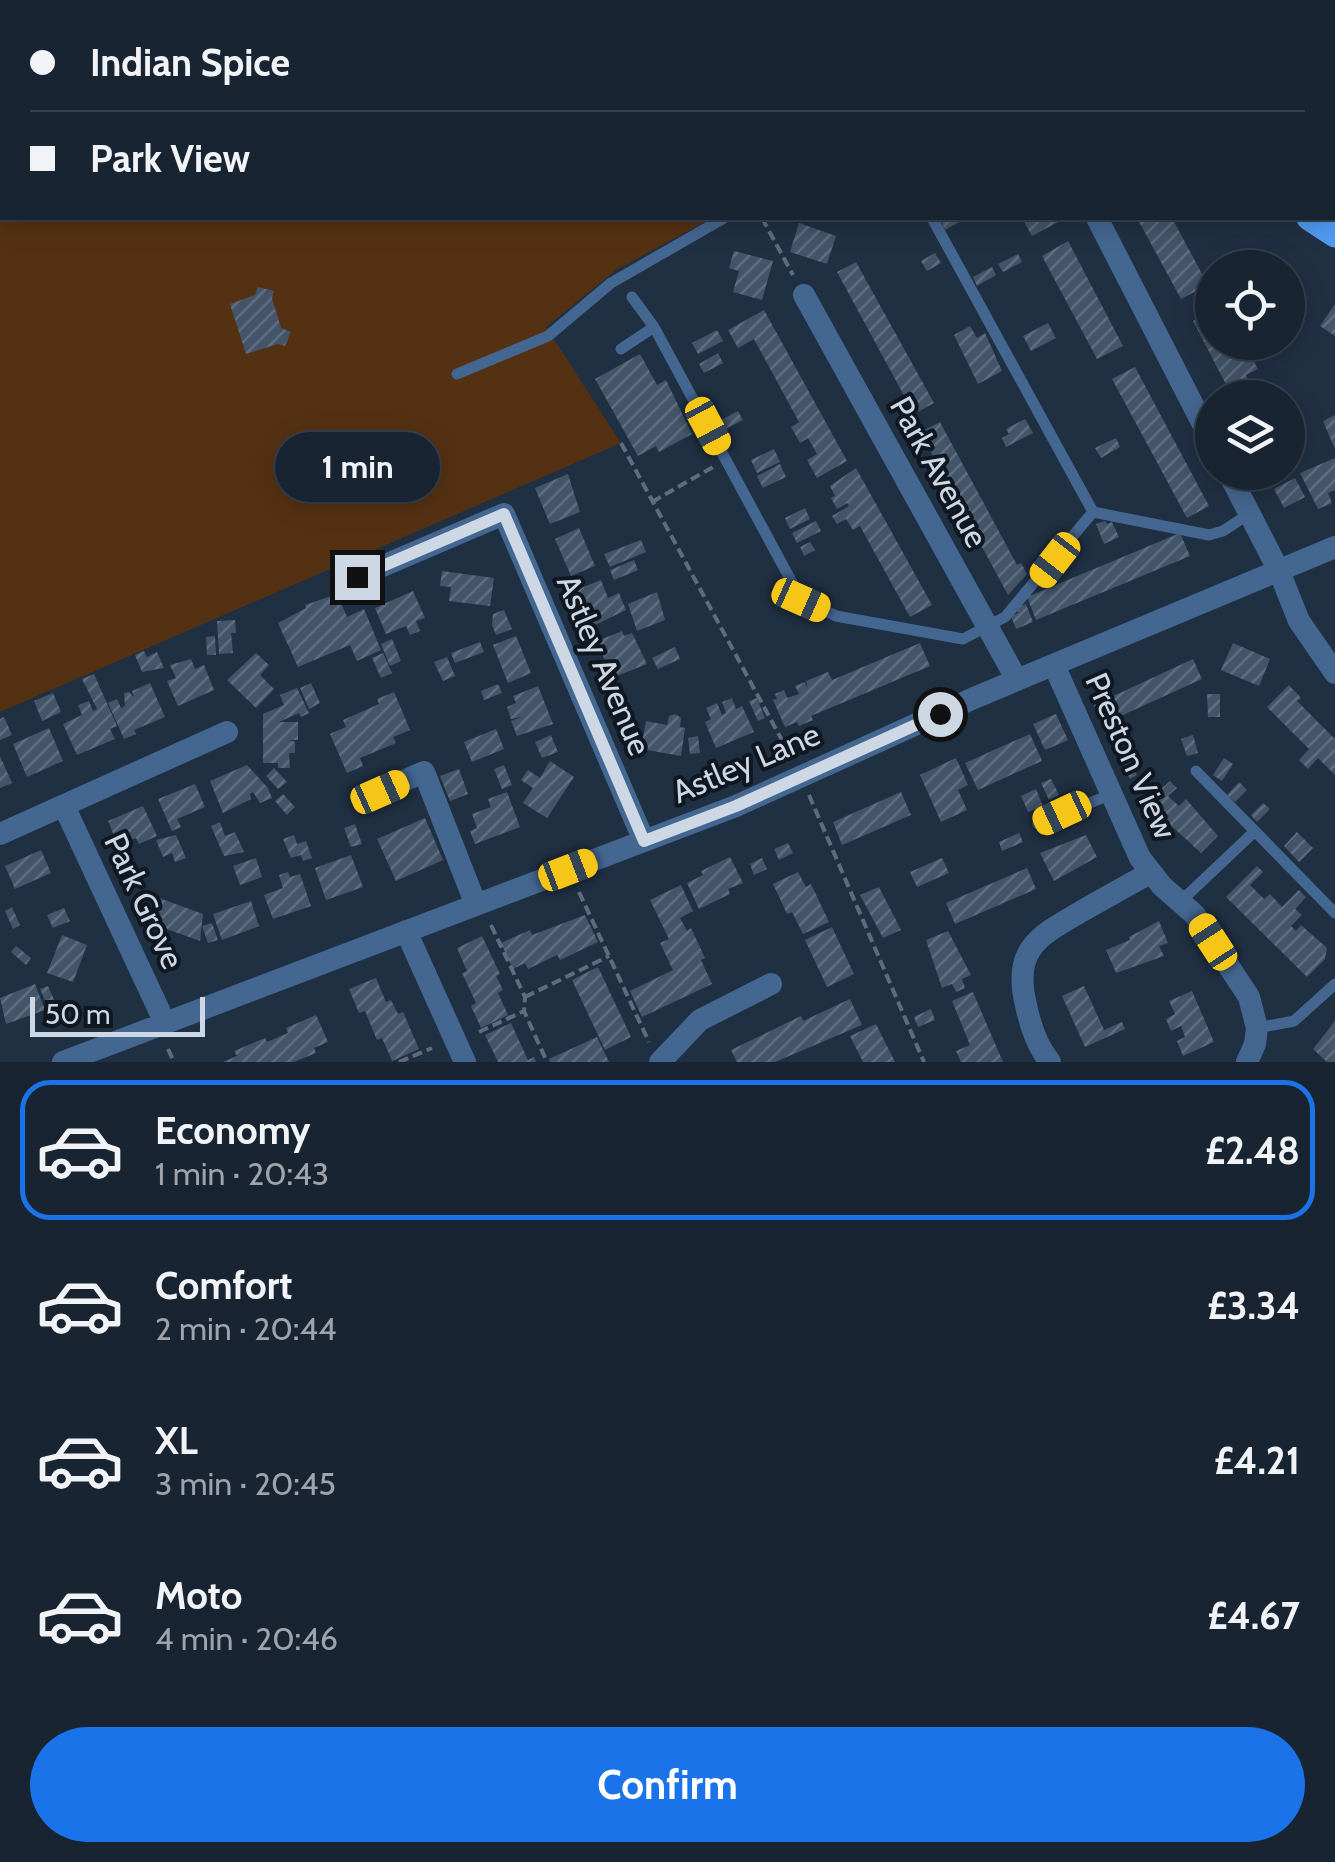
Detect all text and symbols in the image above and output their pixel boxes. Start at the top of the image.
text: Indian Spice [90,39,290,86]
text: Park View [90,135,250,182]
map controls [1195,250,1305,490]
button: locate [1195,250,1305,360]
button: layers [1195,380,1305,490]
street label: Park Avenue [882,390,997,554]
car [681,392,735,460]
callout: 1 min [274,432,440,502]
text: 1 min [321,447,394,486]
car [1025,527,1085,593]
route end [335,555,380,600]
street label: Astley Avenue [549,569,660,761]
car [767,574,835,626]
street label: Preston View [1077,667,1185,845]
route start [918,692,963,737]
street label: Astley Lane [666,714,825,811]
car [346,766,414,818]
car [1028,787,1096,839]
street label: Park Grove [96,827,193,975]
car [535,845,601,895]
car [1184,909,1242,975]
scale bar [30,992,205,1036]
text: 50 m [45,997,111,1031]
icon: car [35,1105,125,1195]
text: Economy [155,1107,310,1154]
text: £2.48 [1205,1127,1300,1174]
text: 1 min · 20:43 [155,1154,329,1193]
icon: car [35,1260,125,1350]
text: Comfort [155,1262,292,1309]
text: £3.34 [1207,1282,1300,1329]
text: 2 min · 20:44 [155,1309,336,1348]
icon: car [35,1415,125,1505]
text: XL [155,1417,198,1464]
text: £4.21 [1214,1437,1300,1484]
text: 3 min · 20:45 [155,1464,336,1503]
icon: car [35,1570,125,1660]
text: Moto [155,1572,242,1619]
text: £4.67 [1207,1592,1300,1639]
text: 4 min · 20:46 [155,1619,338,1658]
button: Confirm [30,1727,1305,1842]

